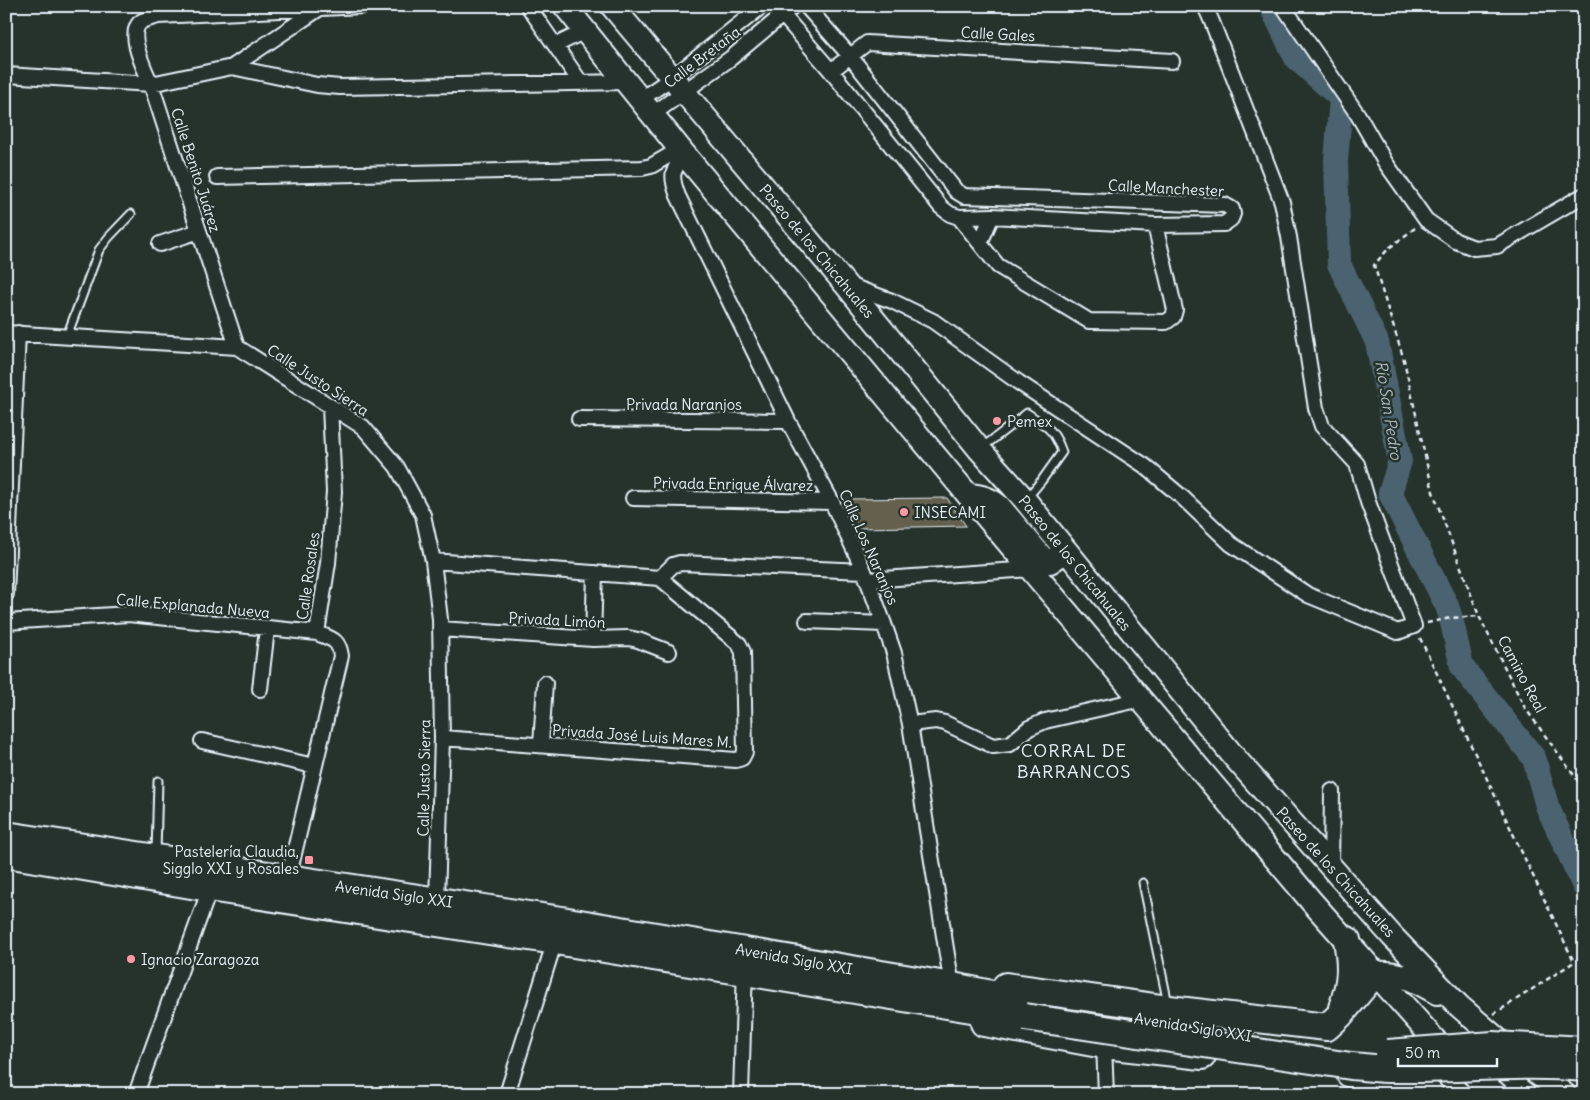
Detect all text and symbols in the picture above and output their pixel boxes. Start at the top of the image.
street label: Calle Bretaña [660,22,744,92]
street label: Calle Gales [960,23,1036,45]
street label: Calle Benito Juárez [167,105,225,235]
street label: Calle Manchester [1107,175,1225,201]
street label: Paseo de los Chicahuales [755,180,879,322]
street label: Calle Justo Sierra [264,340,373,420]
water label: Río San Pedro [1371,359,1407,462]
street label: Privada Naranjos [626,395,742,414]
place label: Pemex [1007,412,1053,431]
marker: Pemex [991,415,1003,427]
street label: Privada Enrique Álvarez [653,473,813,495]
street label: Calle Los Naranjos [835,486,903,608]
street label: Paseo de los Chicahuales [1015,491,1136,635]
place label: INSECAMI [914,503,986,522]
marker: INSECAMI [898,506,910,518]
street label: Calle Rosales [292,531,324,621]
street label: Calle Explanada Nueva [115,590,271,622]
street label: Privada Limón [508,608,606,632]
street label: Camino Real [1494,632,1550,716]
street label: Calle Justo Sierra [413,719,435,837]
street label: Privada José Luis Mares M. [551,720,733,752]
district label: CORRAL DE BARRANCOS [1017,739,1131,783]
street label: Paseo de los Chicahuales [1272,803,1400,941]
place label: Pastelería Claudia, Sigglo XXI y Rosales [163,842,299,878]
marker: Pastelería Claudia, Sigglo XXI y Rosales [303,854,315,866]
street label: Avenida Siglo XXI [334,876,454,912]
street label: Avenida Siglo XXI [734,939,854,979]
place label: Ignacio Zaragoza [141,950,260,969]
marker: Ignacio Zaragoza [125,953,137,965]
street label: Avenida Siglo XXI [1133,1008,1253,1046]
scale bar [1398,1035,1496,1067]
text: 50 m [1405,1043,1440,1062]

